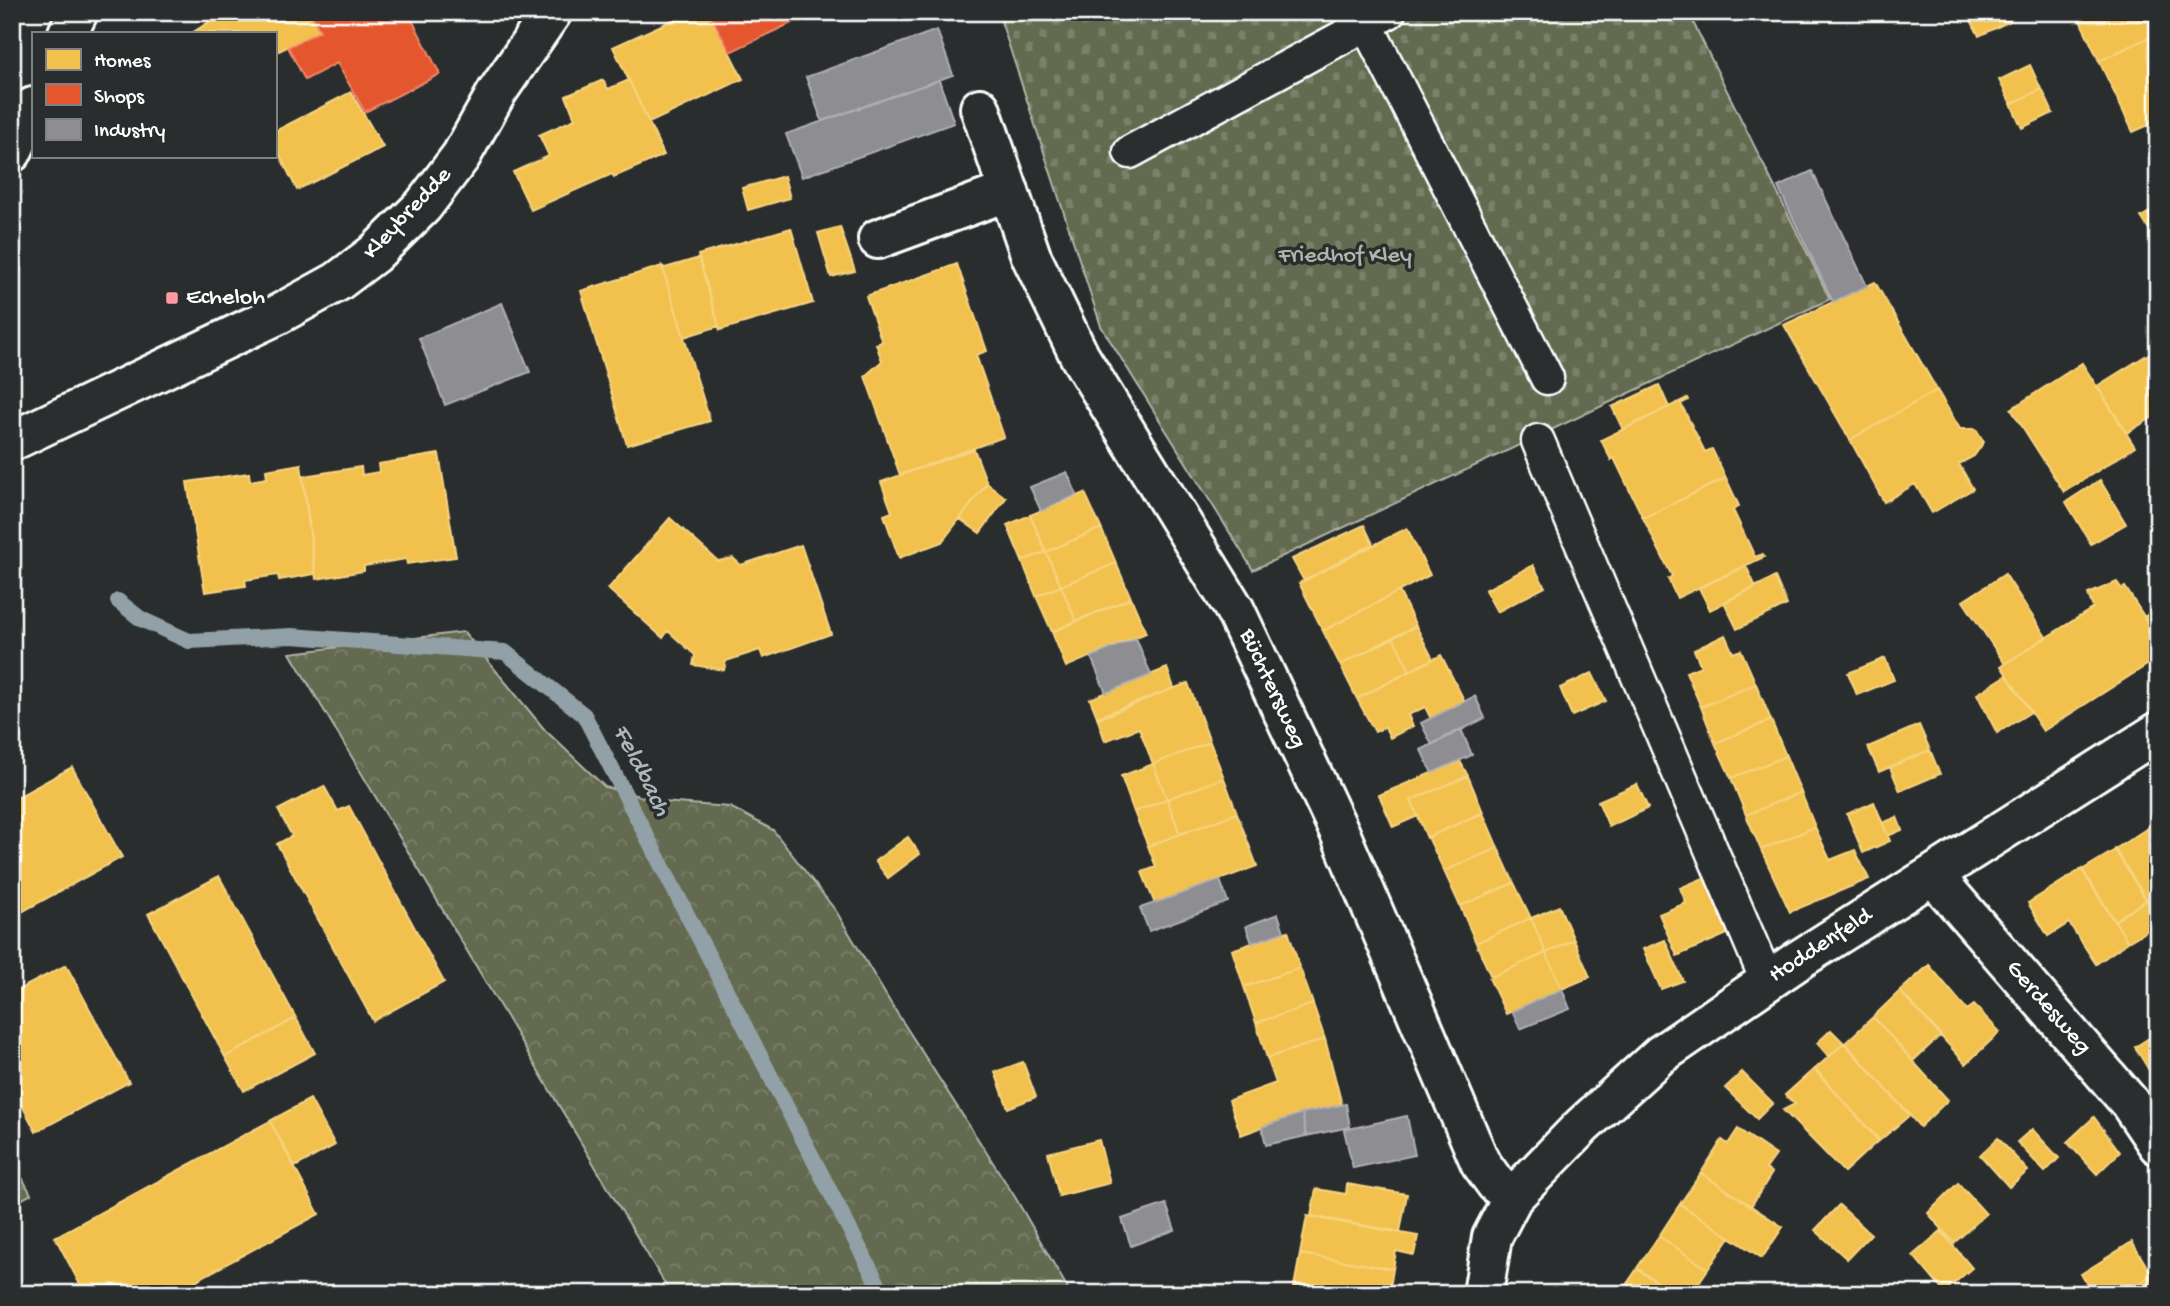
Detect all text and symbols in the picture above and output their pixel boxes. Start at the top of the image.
legend [32,32,276,158]
text: Homes [94,50,152,75]
text: Shops [94,86,145,111]
text: Industry [94,120,165,145]
street label: Kleybredde [358,161,459,267]
park label: Friedhof Kley [1277,242,1412,271]
place label: Echeloh [186,284,265,313]
marker: Echeloh [164,290,180,306]
street label: Büchtersweg [1231,624,1312,753]
water label: Feldbach [604,720,677,823]
street label: Hoddenfeld [1764,901,1880,990]
street label: Gerdesweg [1999,955,2097,1061]

